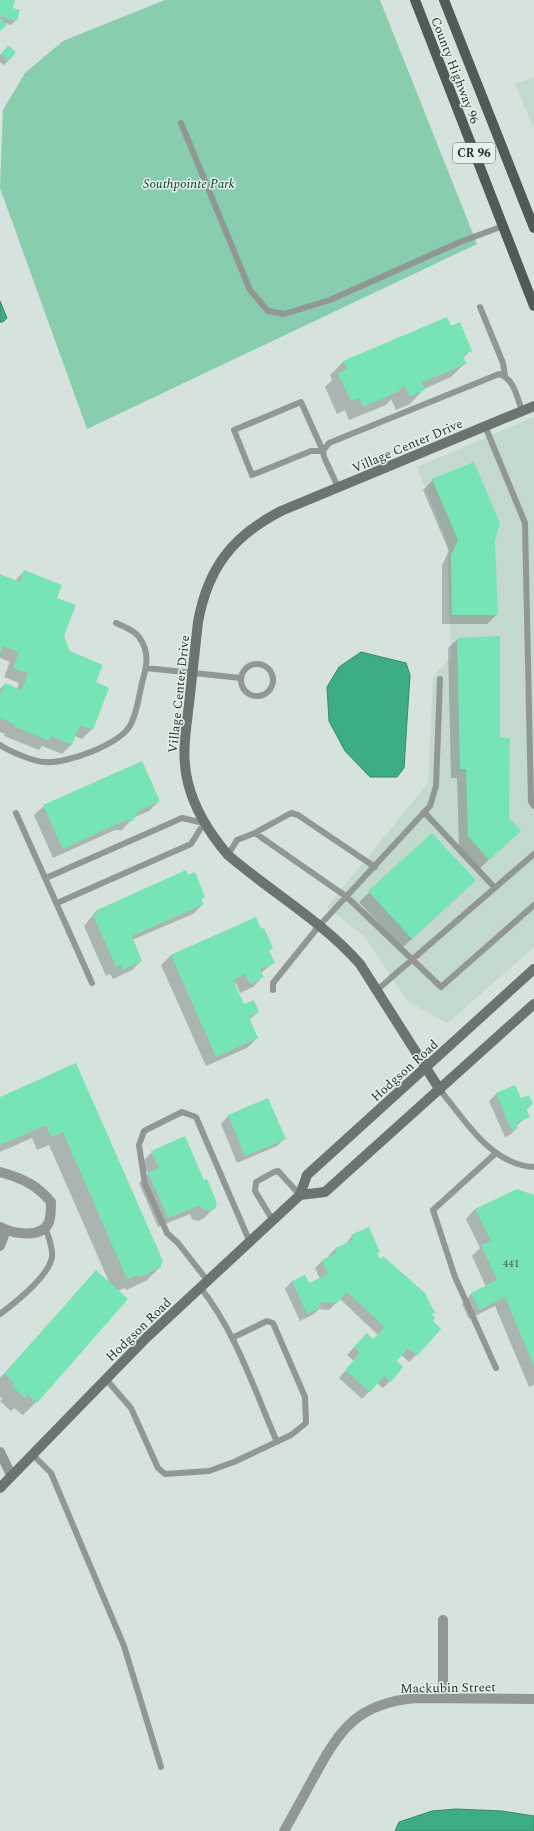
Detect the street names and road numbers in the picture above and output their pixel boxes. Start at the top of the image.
street label: County Highway 96 [425,14,485,127]
road number: CR 96 [453,143,495,163]
street label: Village Center Drive [349,414,466,478]
street label: Village Center Drive [163,634,195,754]
street label: Hodgson Road [367,1035,443,1106]
street label: Hodgson Road [101,1293,176,1366]
street label: Mackubin Street [400,1677,496,1699]

